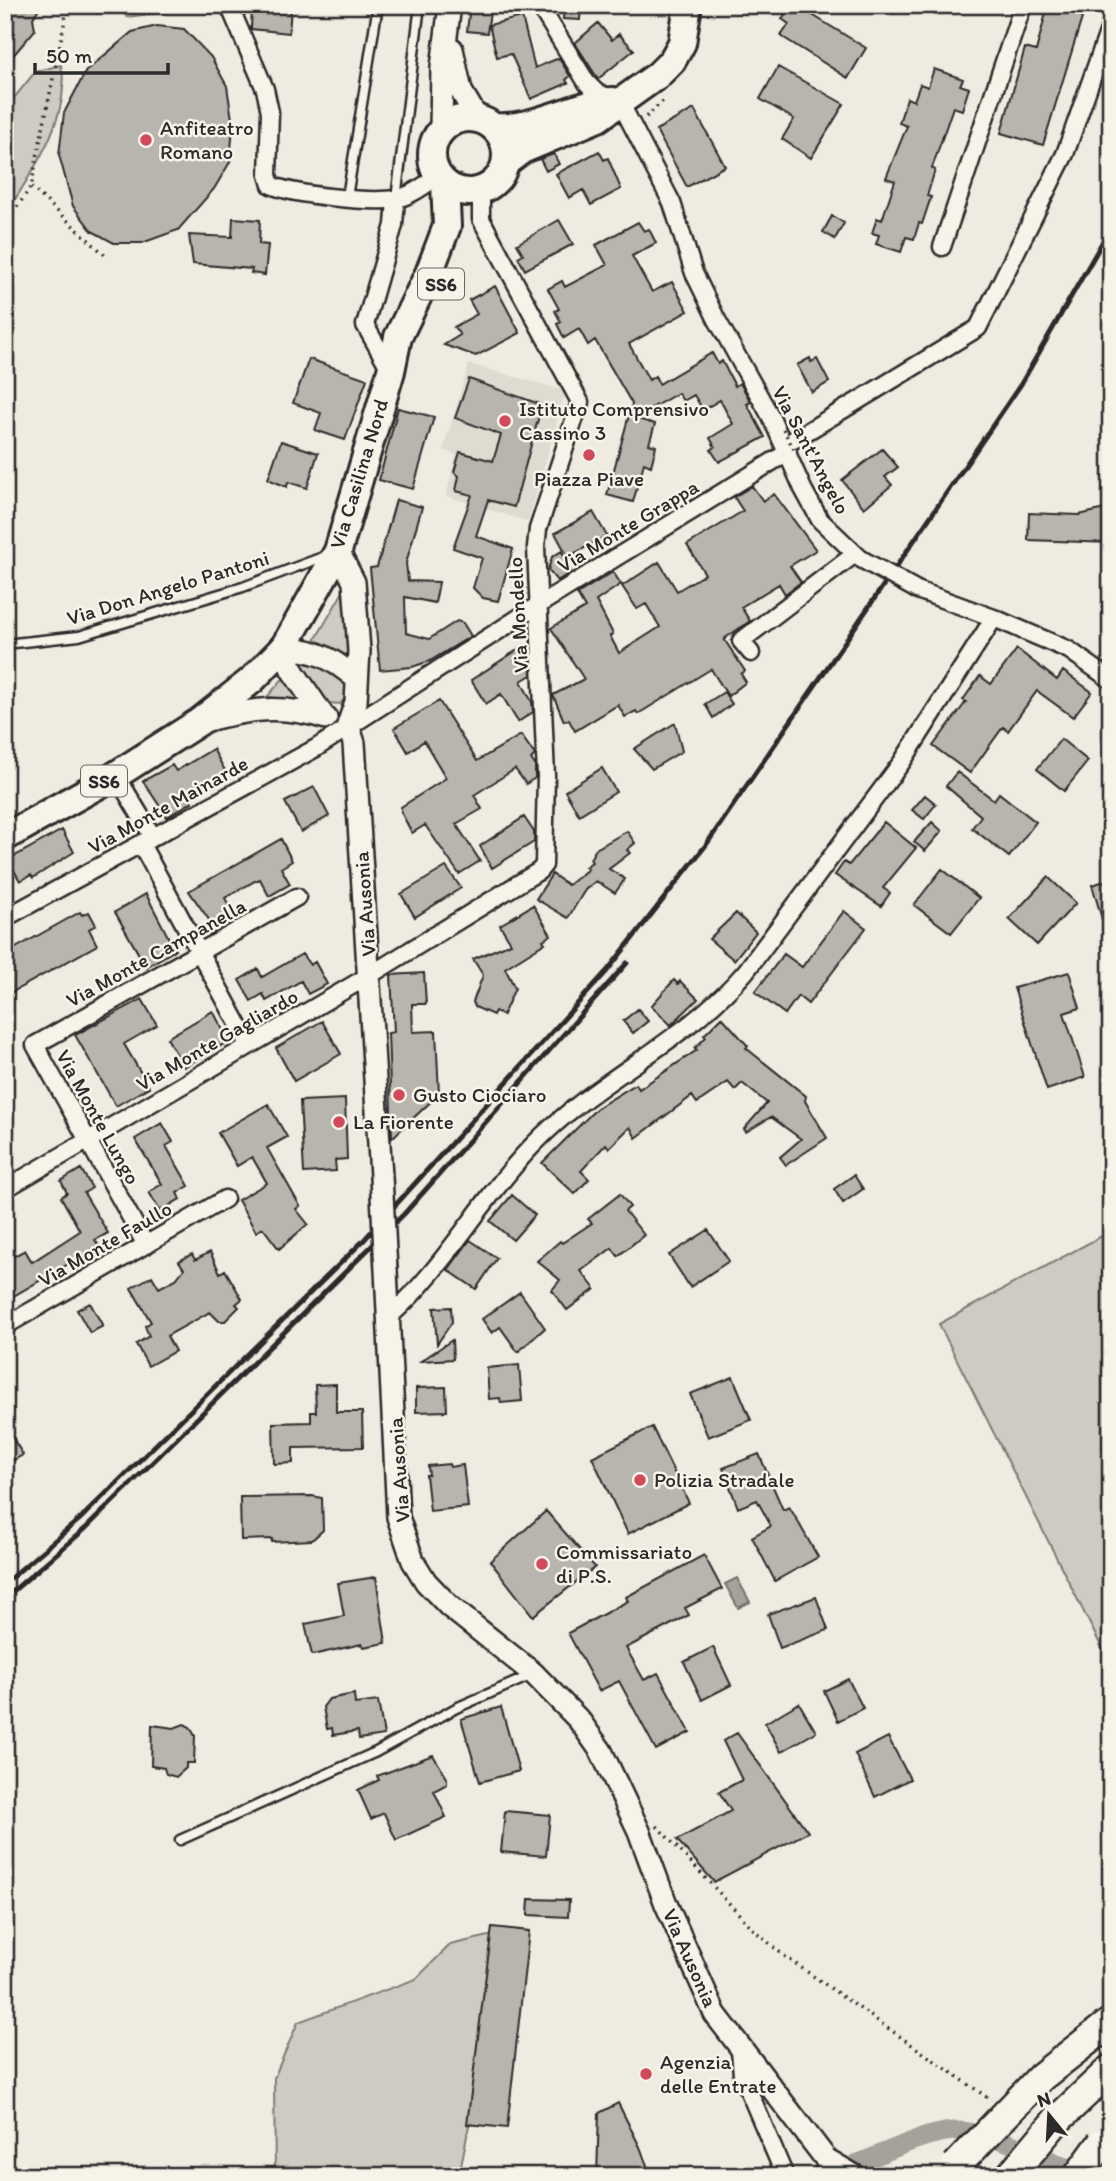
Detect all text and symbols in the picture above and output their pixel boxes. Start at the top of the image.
scale bar [35,32,168,76]
text: 50 m [46,43,93,68]
place label: Anfiteatro Romano [160,115,254,164]
marker: Anfiteatro Romano [138,132,154,148]
road number: SS6 [418,268,464,300]
street label: Via Sant'Angelo [767,381,856,518]
street label: Via Casilina Nord [324,396,393,552]
place label: Istituto Comprensivo Cassino 3 [519,396,709,445]
marker: Istituto Comprensivo Cassino 3 [497,413,513,429]
marker: Piazza Piave [581,447,597,463]
place label: Piazza Piave [534,466,644,491]
street label: Via Monte Grappa [553,474,703,578]
street label: Via Don Angelo Pantoni [64,545,272,630]
street label: Via Mondello [502,556,533,674]
street label: Via Monte Mainarde [83,750,252,859]
road number: SS6 [81,766,127,796]
street label: Via Ausonia [348,850,381,958]
street label: Via Monte Campanella [61,893,250,1012]
street label: Via Monte Gagliardo [131,983,302,1096]
street label: Via Monte Lungo [51,1045,146,1189]
place label: Gusto Ciociaro [413,1082,547,1107]
marker: Gusto Ciociaro [391,1087,407,1103]
place label: La Fiorente [353,1109,454,1134]
marker: La Fiorente [331,1114,347,1130]
street label: Via Monte Faullo [33,1195,176,1292]
street label: Via Ausonia [382,1416,415,1524]
place label: Polizia Stradale [654,1467,794,1492]
marker: Polizia Stradale [632,1472,648,1488]
place label: Commissariato di P.S. [556,1539,692,1588]
marker: Commissariato di P.S. [534,1556,550,1572]
street label: Via Ausonia [658,1905,723,2011]
place label: Agenzia delle Entrate [660,2049,776,2098]
marker: Agenzia delle Entrate [638,2066,654,2082]
north arrow [1014,2080,1084,2150]
text: N [1034,2086,1054,2112]

